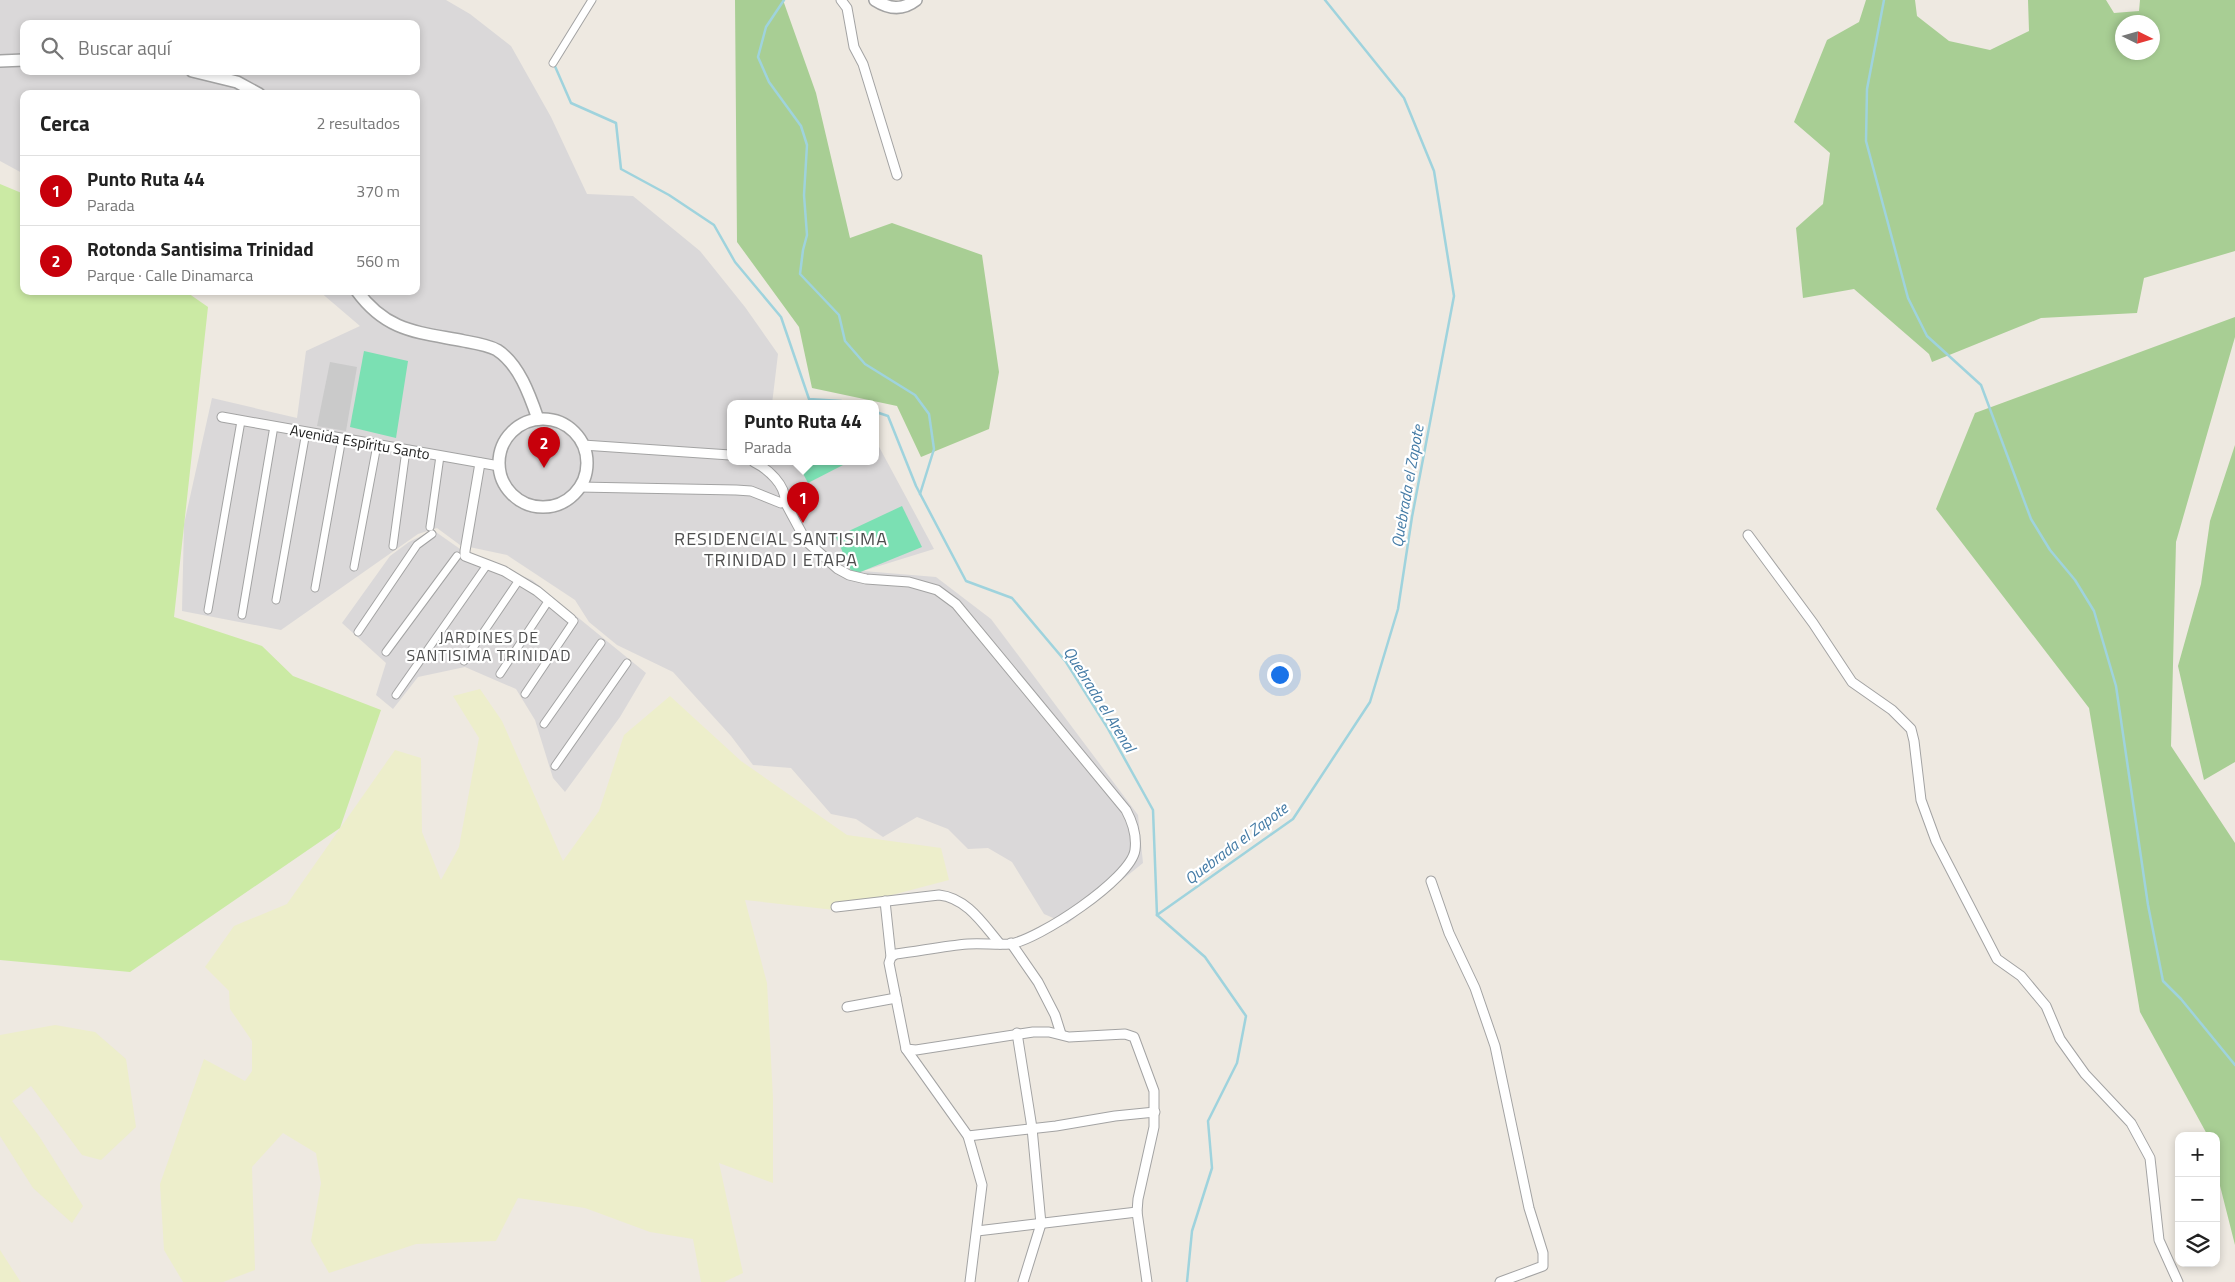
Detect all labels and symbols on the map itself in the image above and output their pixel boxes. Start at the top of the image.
north arrow [2115,15,2160,60]
street label: Avenida Espíritu Santo [288,418,432,466]
water label: Quebrada el Zapote [1384,421,1430,549]
pin: 2 [528,427,560,468]
pin: 1 [787,482,819,523]
district label: RESIDENCIAL SANTISIMA TRINIDAD I ETAPA [674,525,888,573]
district label: JARDINES DE SANTISIMA TRINIDAD [406,625,572,667]
water label: Quebrada el Arenal [1058,641,1143,758]
your location [1267,662,1293,688]
water label: Quebrada el Zapote [1179,795,1294,890]

